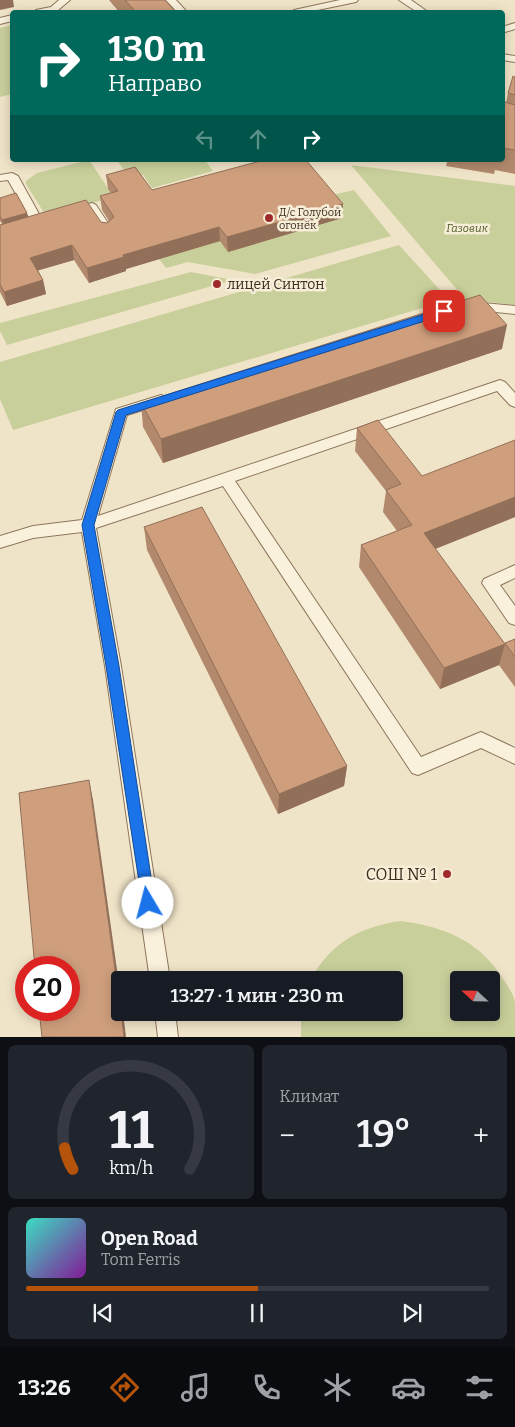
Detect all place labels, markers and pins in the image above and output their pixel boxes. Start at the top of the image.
place label: Д/с Голубой огонёк [279,206,341,232]
marker: Д/с Голубой огонёк [263,212,275,224]
place label: лицей Синтон [227,276,325,293]
marker: лицей Синтон [211,278,223,290]
pin [423,290,465,332]
place label: СОШ № 1 [366,865,437,884]
marker: СОШ № 1 [441,868,453,880]

